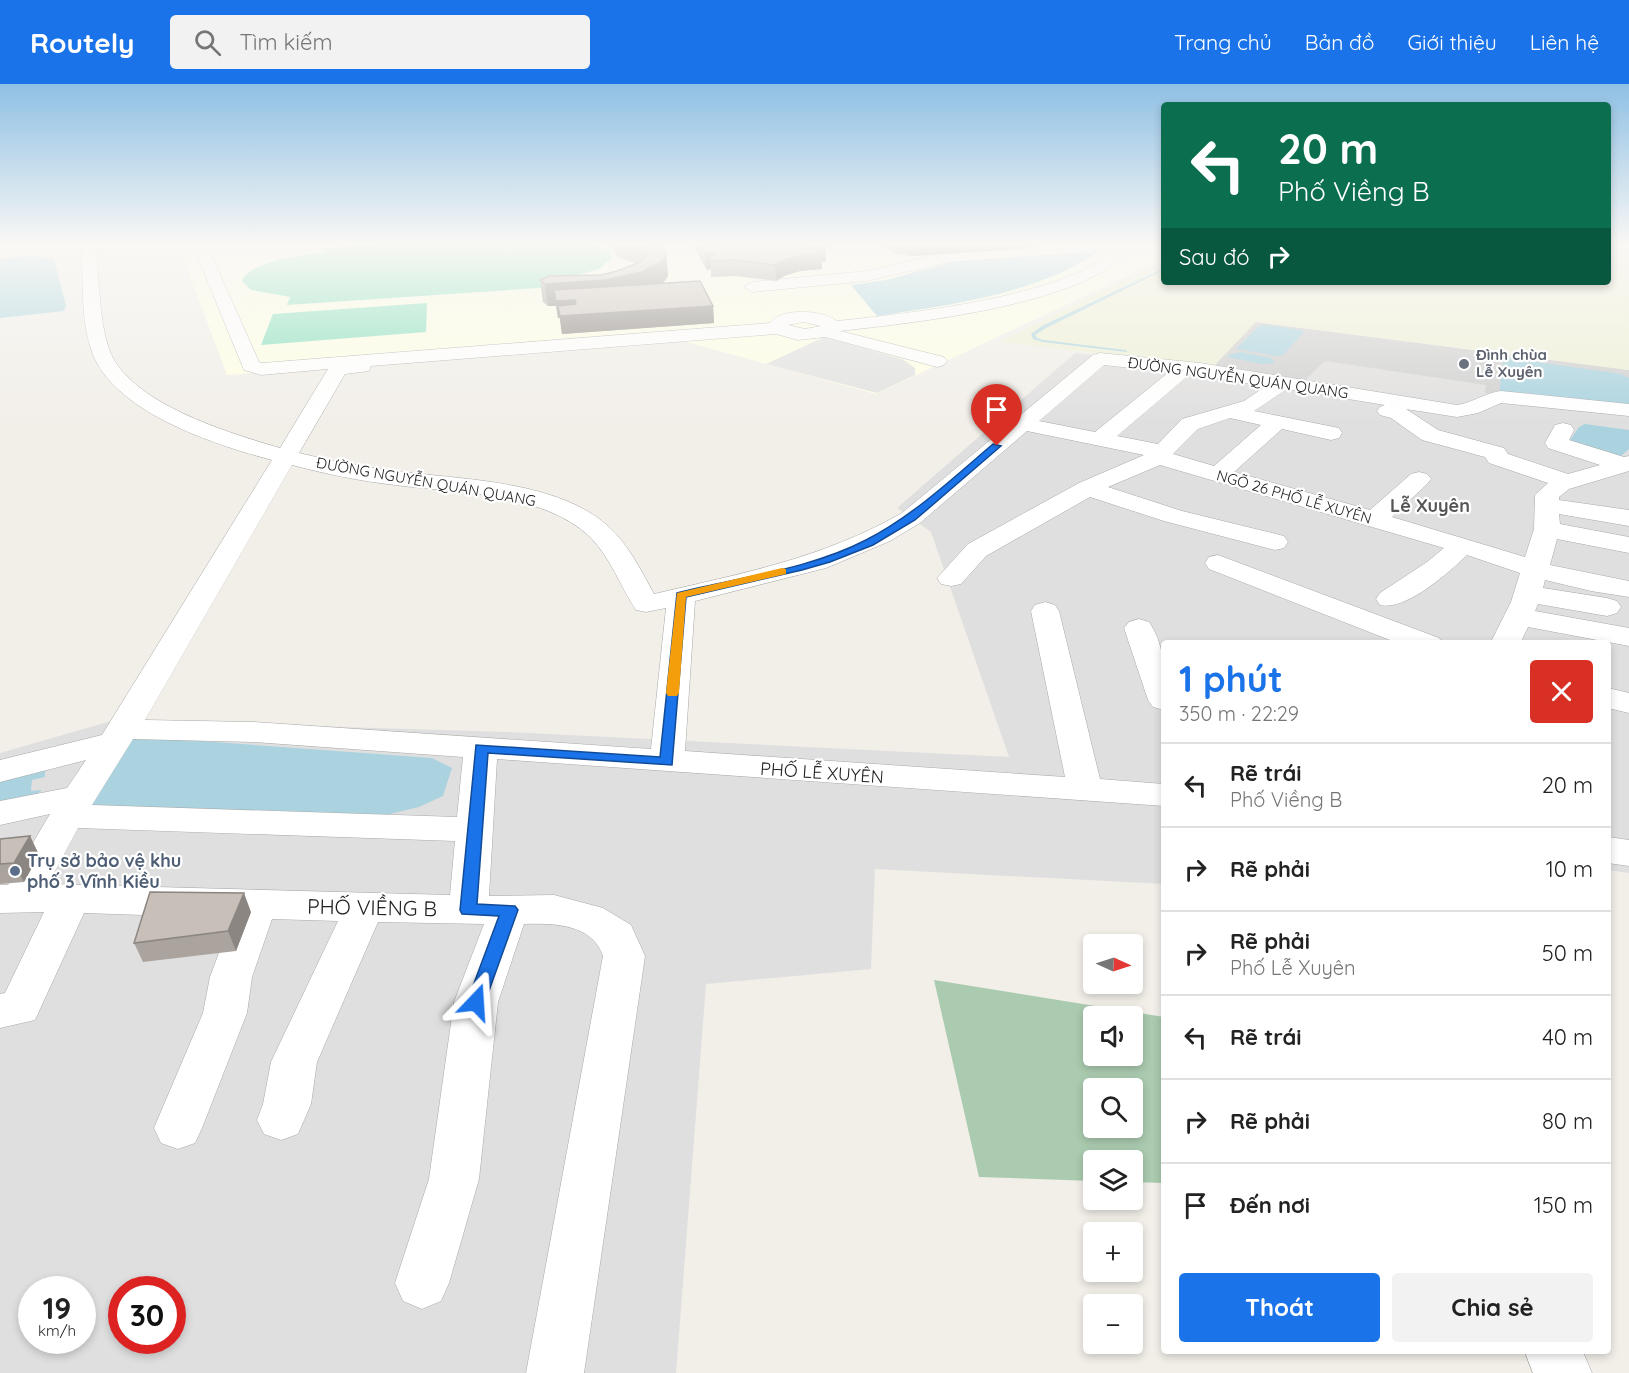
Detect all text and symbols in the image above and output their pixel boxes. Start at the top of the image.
search box [170,15,590,69]
text: Routely [30,25,134,60]
icon: search [191,26,224,59]
text: Tìm kiếm [239,28,332,56]
text: Trang chủ [1174,29,1272,55]
text: Bản đồ [1305,29,1374,55]
text: Giới thiệu [1407,29,1497,55]
text: Liên hệ [1530,29,1599,55]
text: 20 m [1278,122,1378,175]
icon: left [1179,126,1257,204]
text: Phố Viềng B [1278,174,1430,208]
icon: right [1262,240,1295,273]
text: Sau đó [1179,243,1250,271]
place label: Đình chùa Lễ Xuyên [1475,345,1547,381]
street label: ĐƯỜNG NGUYỄN QUÁN QUANG [1127,352,1350,402]
marker: Đình chùa Lễ Xuyên [1457,357,1471,371]
pin [971,384,1022,446]
icon: arrive [980,393,1013,426]
street label: ĐƯỜNG NGUYỄN QUÁN QUANG [315,452,537,510]
street label: NGÕ 26 PHỐ LỄ XUYÊN [1214,464,1374,528]
district label: Lễ Xuyên [1390,494,1470,517]
text: 1 phút [1179,656,1283,701]
button: close [1530,660,1593,723]
text: 350 m · 22:29 [1179,701,1299,726]
street label: PHỐ LỄ XUYÊN [759,756,885,788]
text: Rẽ trái [1230,759,1301,787]
icon: left [1179,769,1212,802]
text: 20 m [1542,771,1593,799]
text: Phố Viềng B [1230,787,1342,812]
place label: Trụ sở bảo vệ khu phố 3 Vĩnh Kiều [27,849,181,893]
icon: right [1179,853,1212,886]
text: Rẽ phải [1230,855,1310,883]
text: 10 m [1546,855,1593,883]
marker: Trụ sở bảo vệ khu phố 3 Vĩnh Kiều [8,864,22,878]
street label: PHỐ VIỀNG B [307,893,437,921]
text: Rẽ phải [1230,927,1310,955]
north arrow [1083,934,1143,994]
map controls [1083,934,1143,1354]
icon: right [1179,937,1212,970]
text: 50 m [1542,939,1593,967]
text: Phố Lễ Xuyên [1230,955,1356,980]
position arrow [444,970,508,1034]
button: sound [1083,1006,1143,1066]
icon: left [1179,1021,1212,1054]
text: Rẽ trái [1230,1023,1301,1051]
text: 40 m [1542,1023,1593,1051]
button: search [1083,1078,1143,1138]
icon: right [1179,1105,1212,1138]
text: Rẽ phải [1230,1107,1310,1135]
text: 80 m [1542,1107,1593,1135]
button: layers [1083,1150,1143,1210]
icon: arrive [1179,1189,1212,1222]
text: Đến nơi [1230,1191,1310,1219]
text: 150 m [1534,1191,1593,1219]
button: + [1083,1222,1143,1282]
button: Thoát [1179,1273,1380,1342]
button: Chia sẻ [1392,1273,1593,1342]
speed limit sign: 30 [108,1276,186,1354]
text: 19 [43,1289,71,1327]
button: − [1083,1294,1143,1354]
text: km/h [38,1321,76,1340]

